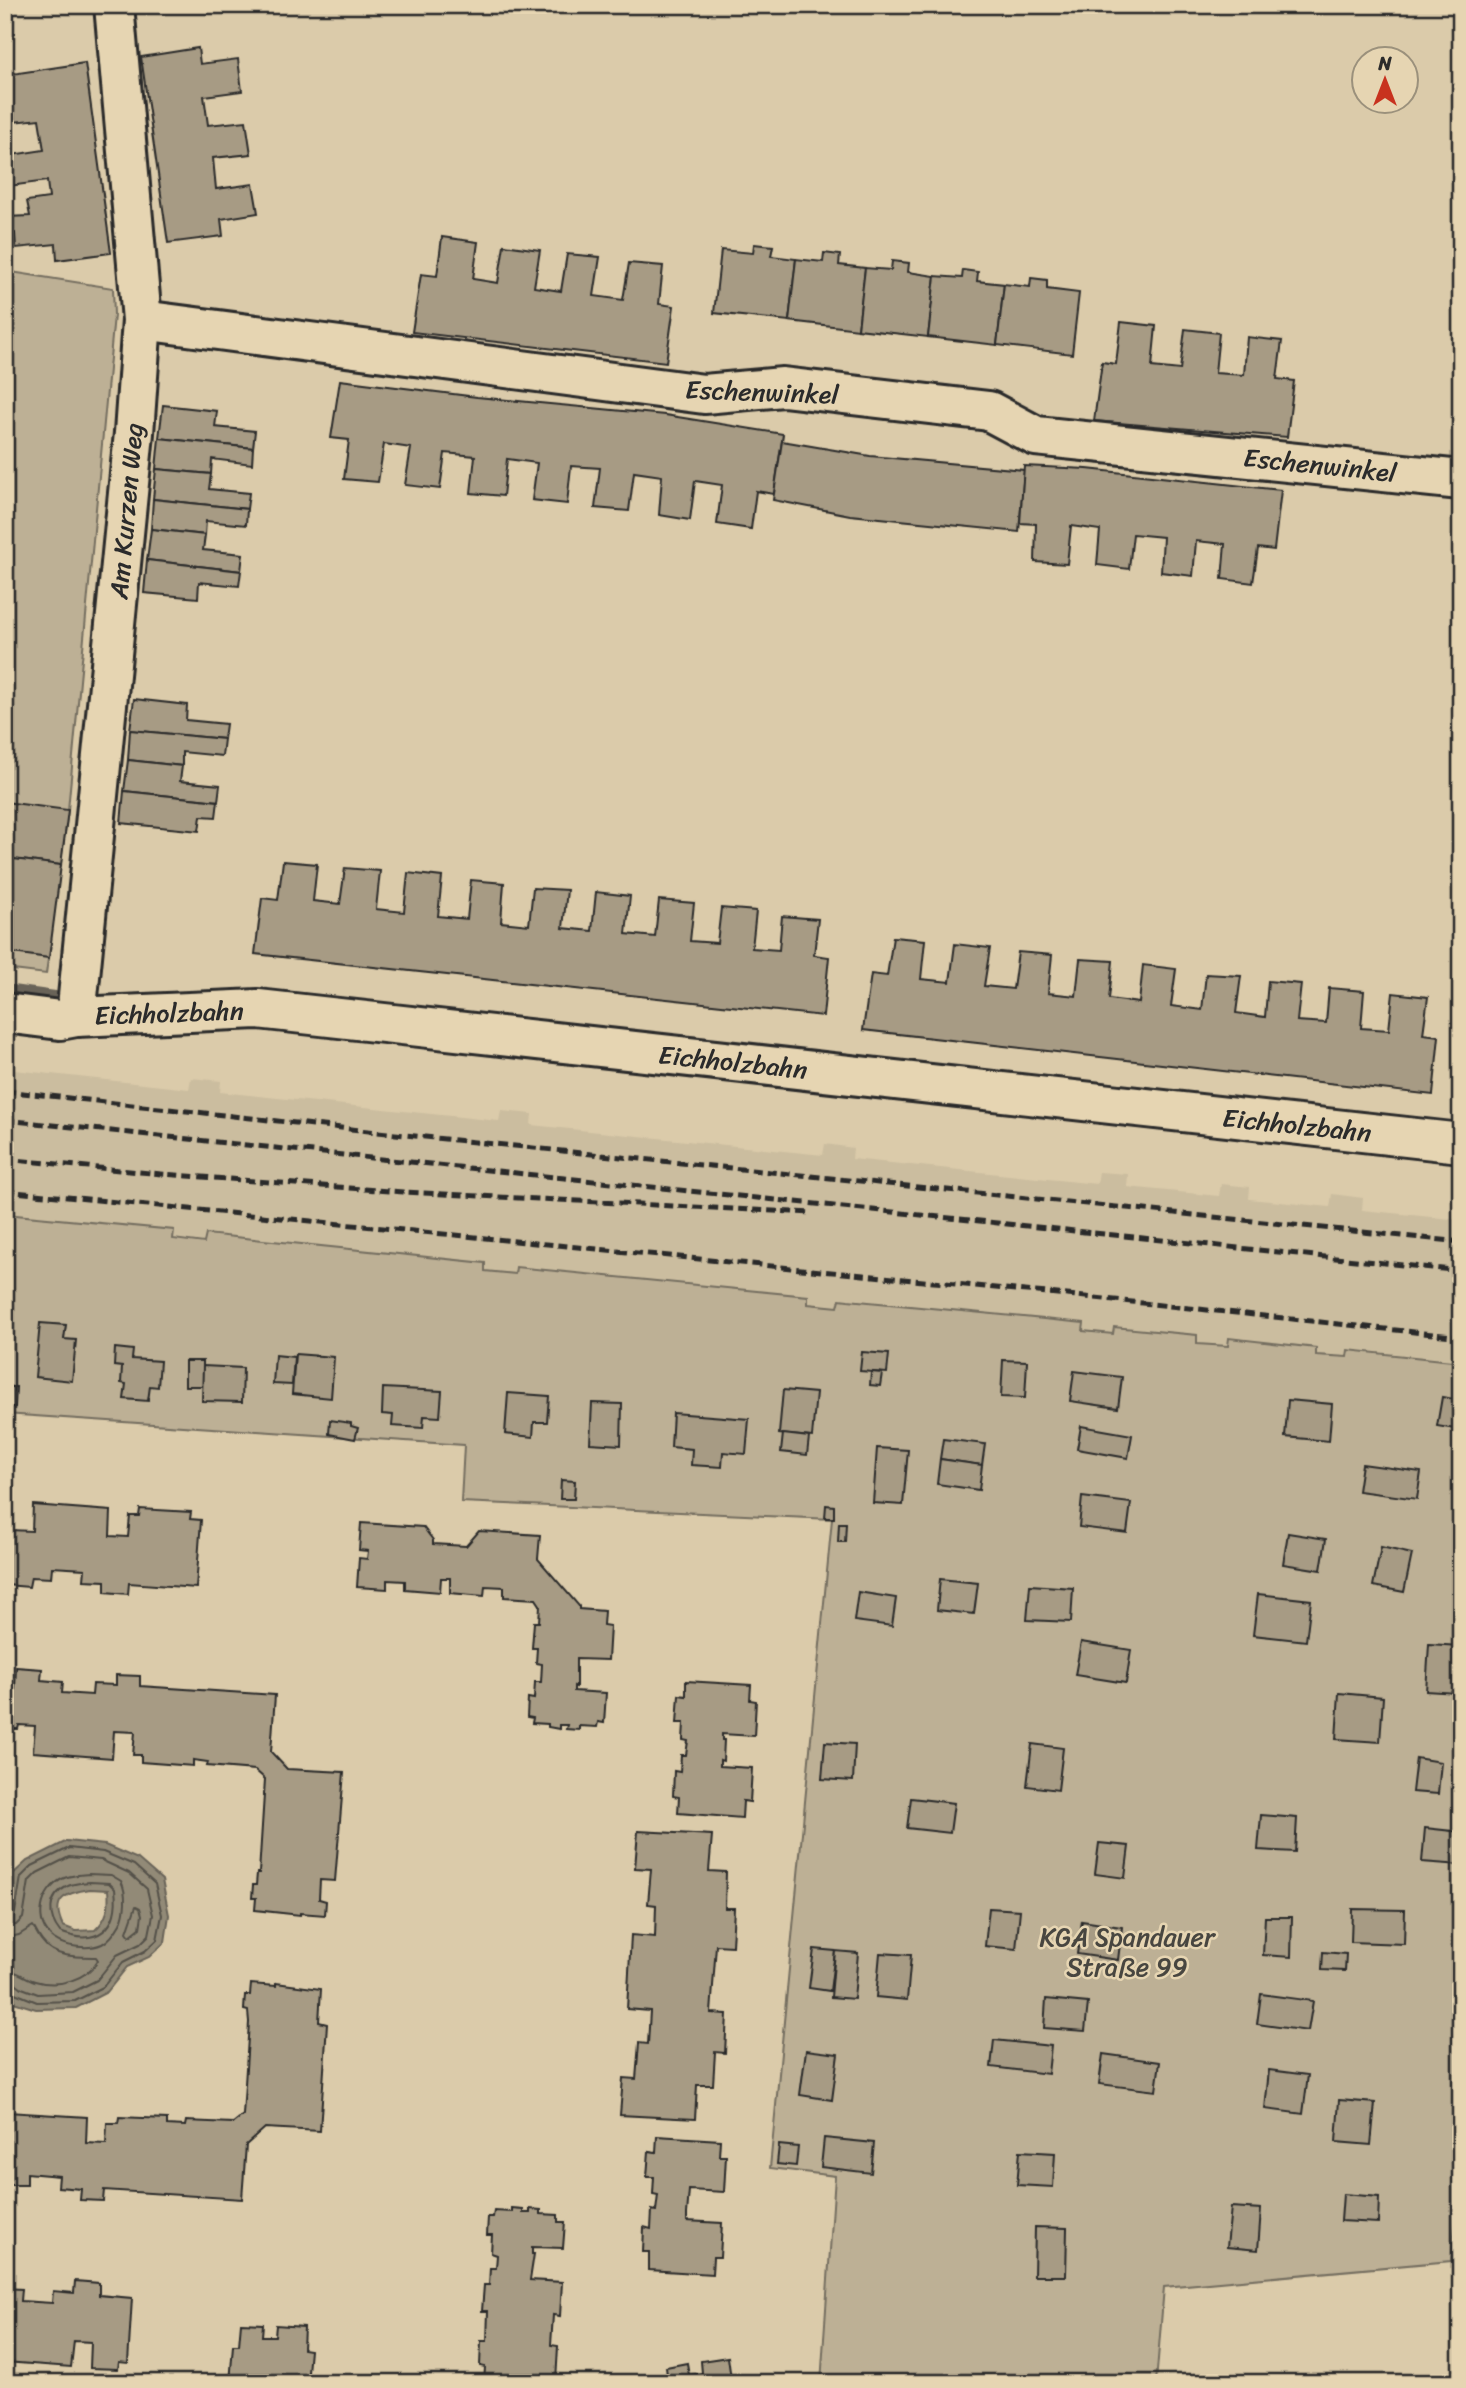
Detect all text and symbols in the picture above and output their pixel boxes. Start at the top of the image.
north arrow [1350,46,1420,116]
text: N [1377,47,1392,80]
street label: Eschenwinkel [685,366,840,418]
street label: Am Kurzen Weg [95,421,157,602]
street label: Eschenwinkel [1241,434,1399,496]
street label: Eichholzbahn [94,987,244,1039]
street label: Eichholzbahn [656,1031,810,1093]
street label: Eichholzbahn [1220,1094,1374,1156]
park label: KGA Spandauer Straße 99 [1039,1914,1216,1990]

